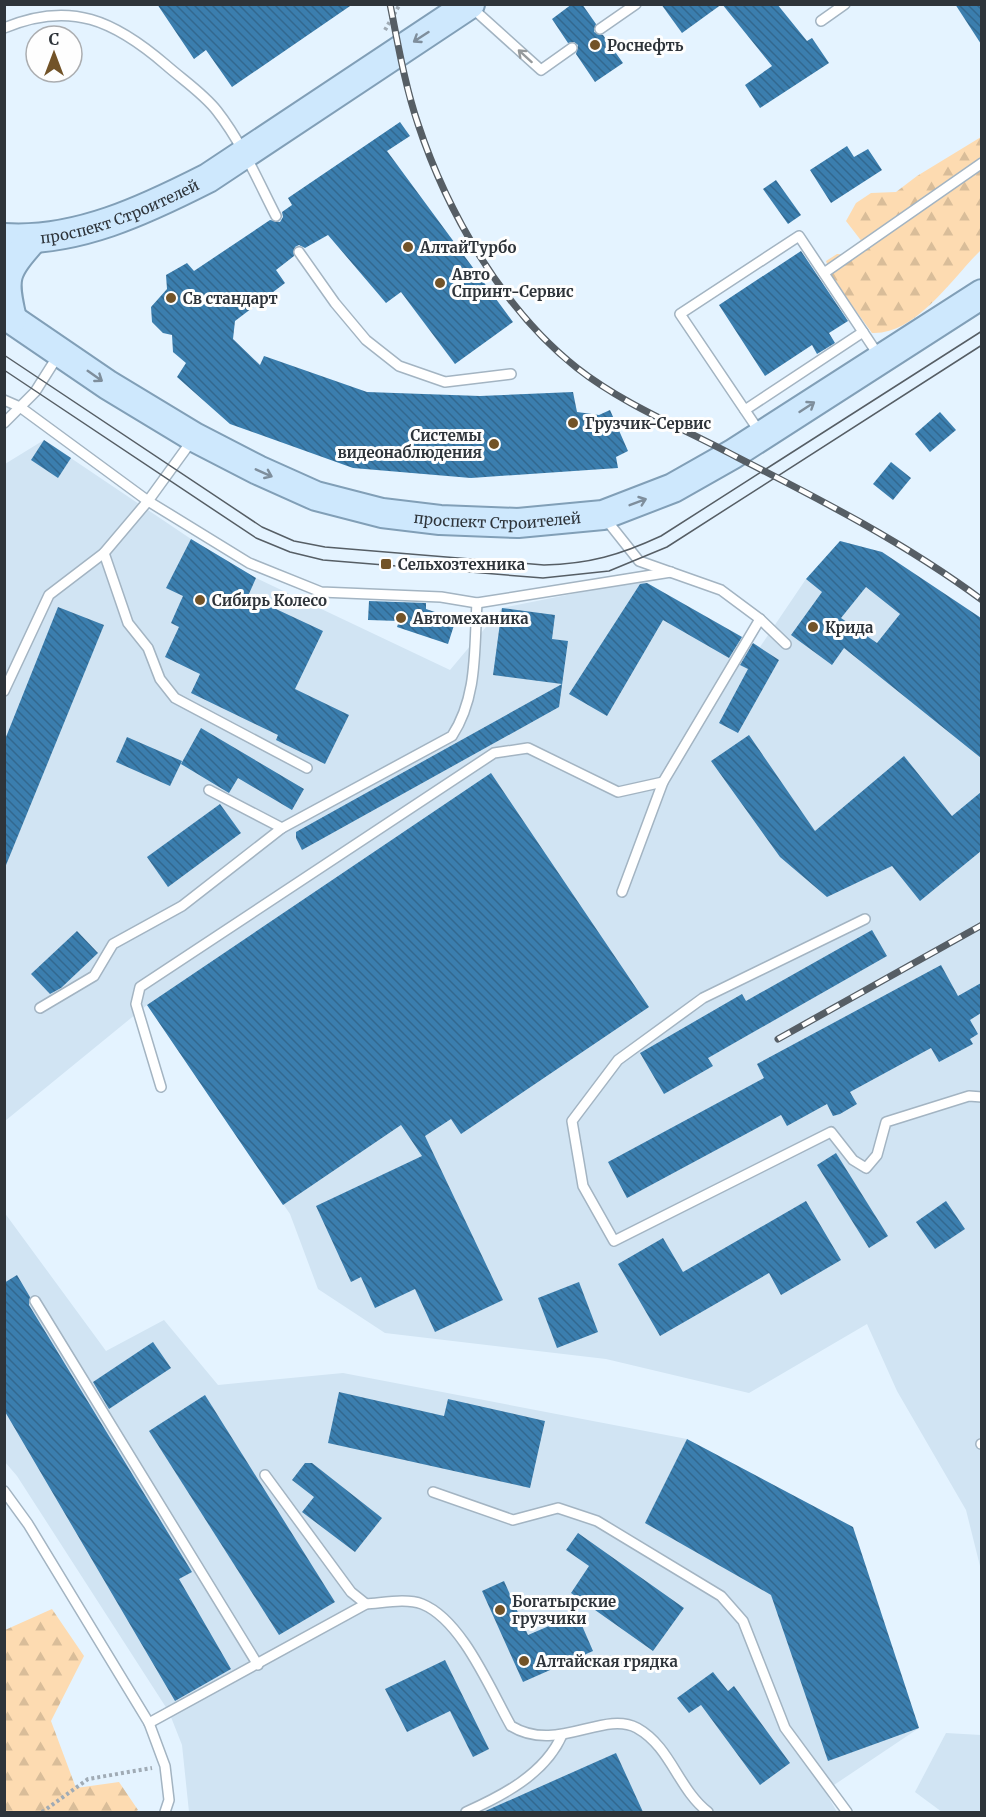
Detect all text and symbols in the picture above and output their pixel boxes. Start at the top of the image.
north arrow [24,24,84,84]
text: С [49,29,59,49]
one-way arrow [413,31,430,43]
place label: Роснефть [607,36,684,55]
marker: Роснефть [588,38,602,52]
one-way arrow [518,49,533,63]
street label: проспект Строителей [39,175,202,247]
place label: АлтайТурбо [419,238,517,257]
marker: АлтайТурбо [401,240,415,254]
place label: Авто Спринт-Сервис [451,265,574,301]
marker: Авто Спринт-Сервис [433,276,447,290]
place label: Св стандарт [183,289,278,308]
marker: Св стандарт [164,291,178,305]
one-way arrow [86,370,103,382]
one-way arrow [798,400,815,412]
place label: Грузчик-Сервис [585,414,712,433]
marker: Грузчик-Сервис [566,416,580,430]
place label: Системы видеонаблюдения [337,426,482,462]
marker: Системы видеонаблюдения [487,437,501,451]
one-way arrow [254,467,272,479]
one-way arrow [628,496,646,507]
street label: проспект Строителей [413,507,582,532]
place label: Сельхозтехника [398,555,526,574]
marker: Сельхозтехника [379,557,393,571]
place label: Сибирь Колесо [212,591,327,610]
marker: Сибирь Колесо [193,593,207,607]
place label: Автомеханика [412,609,529,628]
marker: Автомеханика [394,611,408,625]
place label: Крида [825,618,874,637]
marker: Крида [806,620,820,634]
place label: Богатырские грузчики [512,1592,616,1628]
marker: Богатырские грузчики [493,1603,507,1617]
place label: Алтайская грядка [535,1652,678,1671]
marker: Алтайская грядка [517,1654,531,1668]

